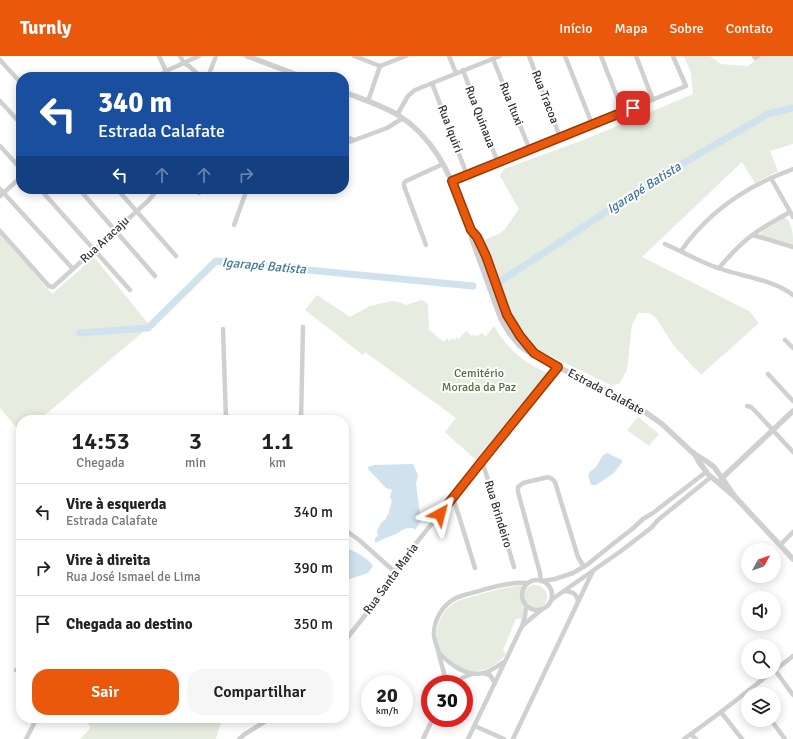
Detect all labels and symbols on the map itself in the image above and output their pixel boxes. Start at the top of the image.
street label: Rua Tracoa [528,68,562,126]
street label: Rua Ituxi [496,80,526,128]
street label: Rua Quinaua [461,84,499,150]
pin [616,91,650,125]
street label: Rua Iquiri [434,103,466,155]
water label: Igarapé Batista [604,159,684,217]
street label: Rua Aracaju [77,214,133,266]
water label: Igarapé Batista [221,254,307,278]
park label: Cemitério Morada da Paz [442,366,516,395]
street label: Estrada Calafate [565,366,647,418]
street label: Rua Brindeiro [481,478,515,550]
position arrow [419,493,461,535]
street label: Rua Santa Maria [360,541,422,617]
north arrow [741,543,781,583]
speed limit sign: 30 [421,675,473,727]

